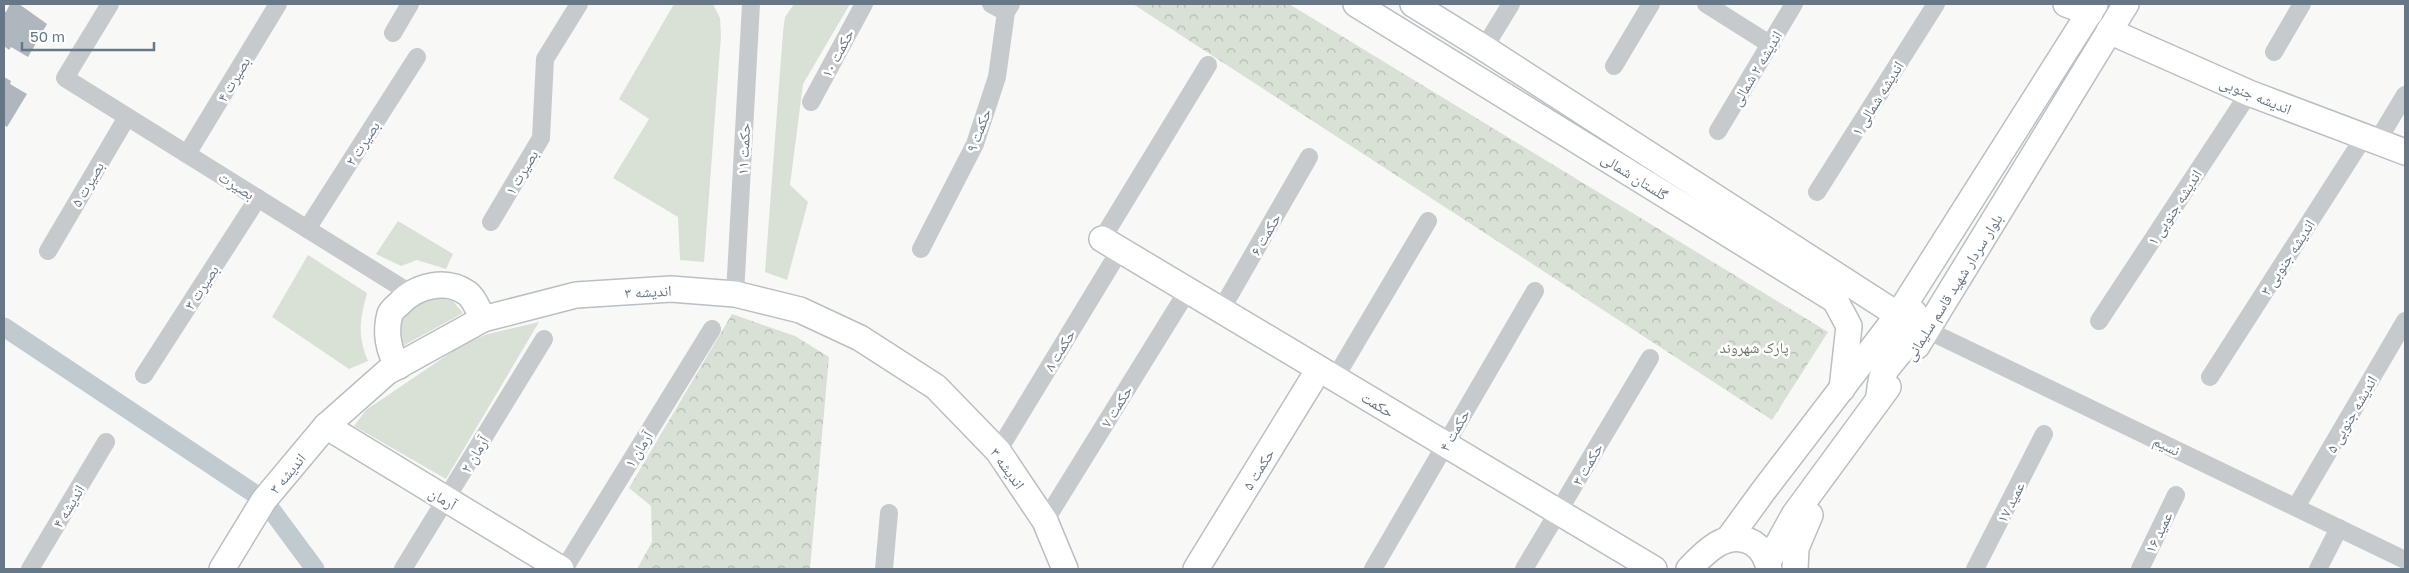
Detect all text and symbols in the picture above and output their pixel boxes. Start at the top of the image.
scale bar [22,20,155,52]
street label: حکمت ۱۰ [817,25,857,80]
text: 50 m [30,27,65,45]
street label: اندیشه ۲ شمالی [1727,27,1787,110]
street label: بصیرت ۴ [213,53,254,105]
street label: اندیشه شمالی ۱ [1847,57,1909,140]
street label: اندیشه جنوبی [2217,72,2295,119]
street label: حکمت ۹ [961,105,995,154]
street label: بصیرت ۲ [341,117,384,169]
street label: حکمت ۱۱ [733,122,753,175]
street label: بصیرت ۱ [501,146,542,198]
street label: گلستان شمالی [1597,149,1672,205]
street label: بصیرت ۵ [67,158,108,210]
street label: اندیشه جنوبی ۱ [2143,166,2207,249]
street label: بصیرت [215,167,258,204]
street label: حکمت ۶ [1246,209,1284,258]
street label: بلوار سردار شهید قاسم سلیمانی [1900,210,2007,365]
street label: اندیشه جنوبی ۳ [2256,216,2320,299]
street label: بصیرت ۳ [180,261,223,313]
street label: اندیشه ۳ [624,281,672,301]
street label: حکمت ۸ [1040,326,1079,374]
park label: پارک شهروند [1719,338,1789,357]
street label: اندیشه جنوبی ۵ [2322,372,2382,457]
street label: حکمت ۷ [1096,382,1136,430]
street label: حکمت [1358,387,1398,421]
street label: حکمت ۴ [1435,405,1473,454]
street label: آرمان ۱ [620,427,658,471]
street label: نسیم [2150,431,2183,461]
street label: آرمان ۲ [456,432,494,477]
street label: حکمت ۳ [1568,439,1606,488]
street label: اندیشه ۳ [987,444,1029,493]
street label: حکمت ۵ [1238,445,1278,493]
street label: اندیشه ۳ [265,449,309,497]
street label: عمید ۱۷ [1992,478,2028,526]
street label: اندیشه ۴ [48,481,88,531]
street label: آرمان [425,483,461,515]
street label: عمید ۱۶ [2140,508,2176,556]

